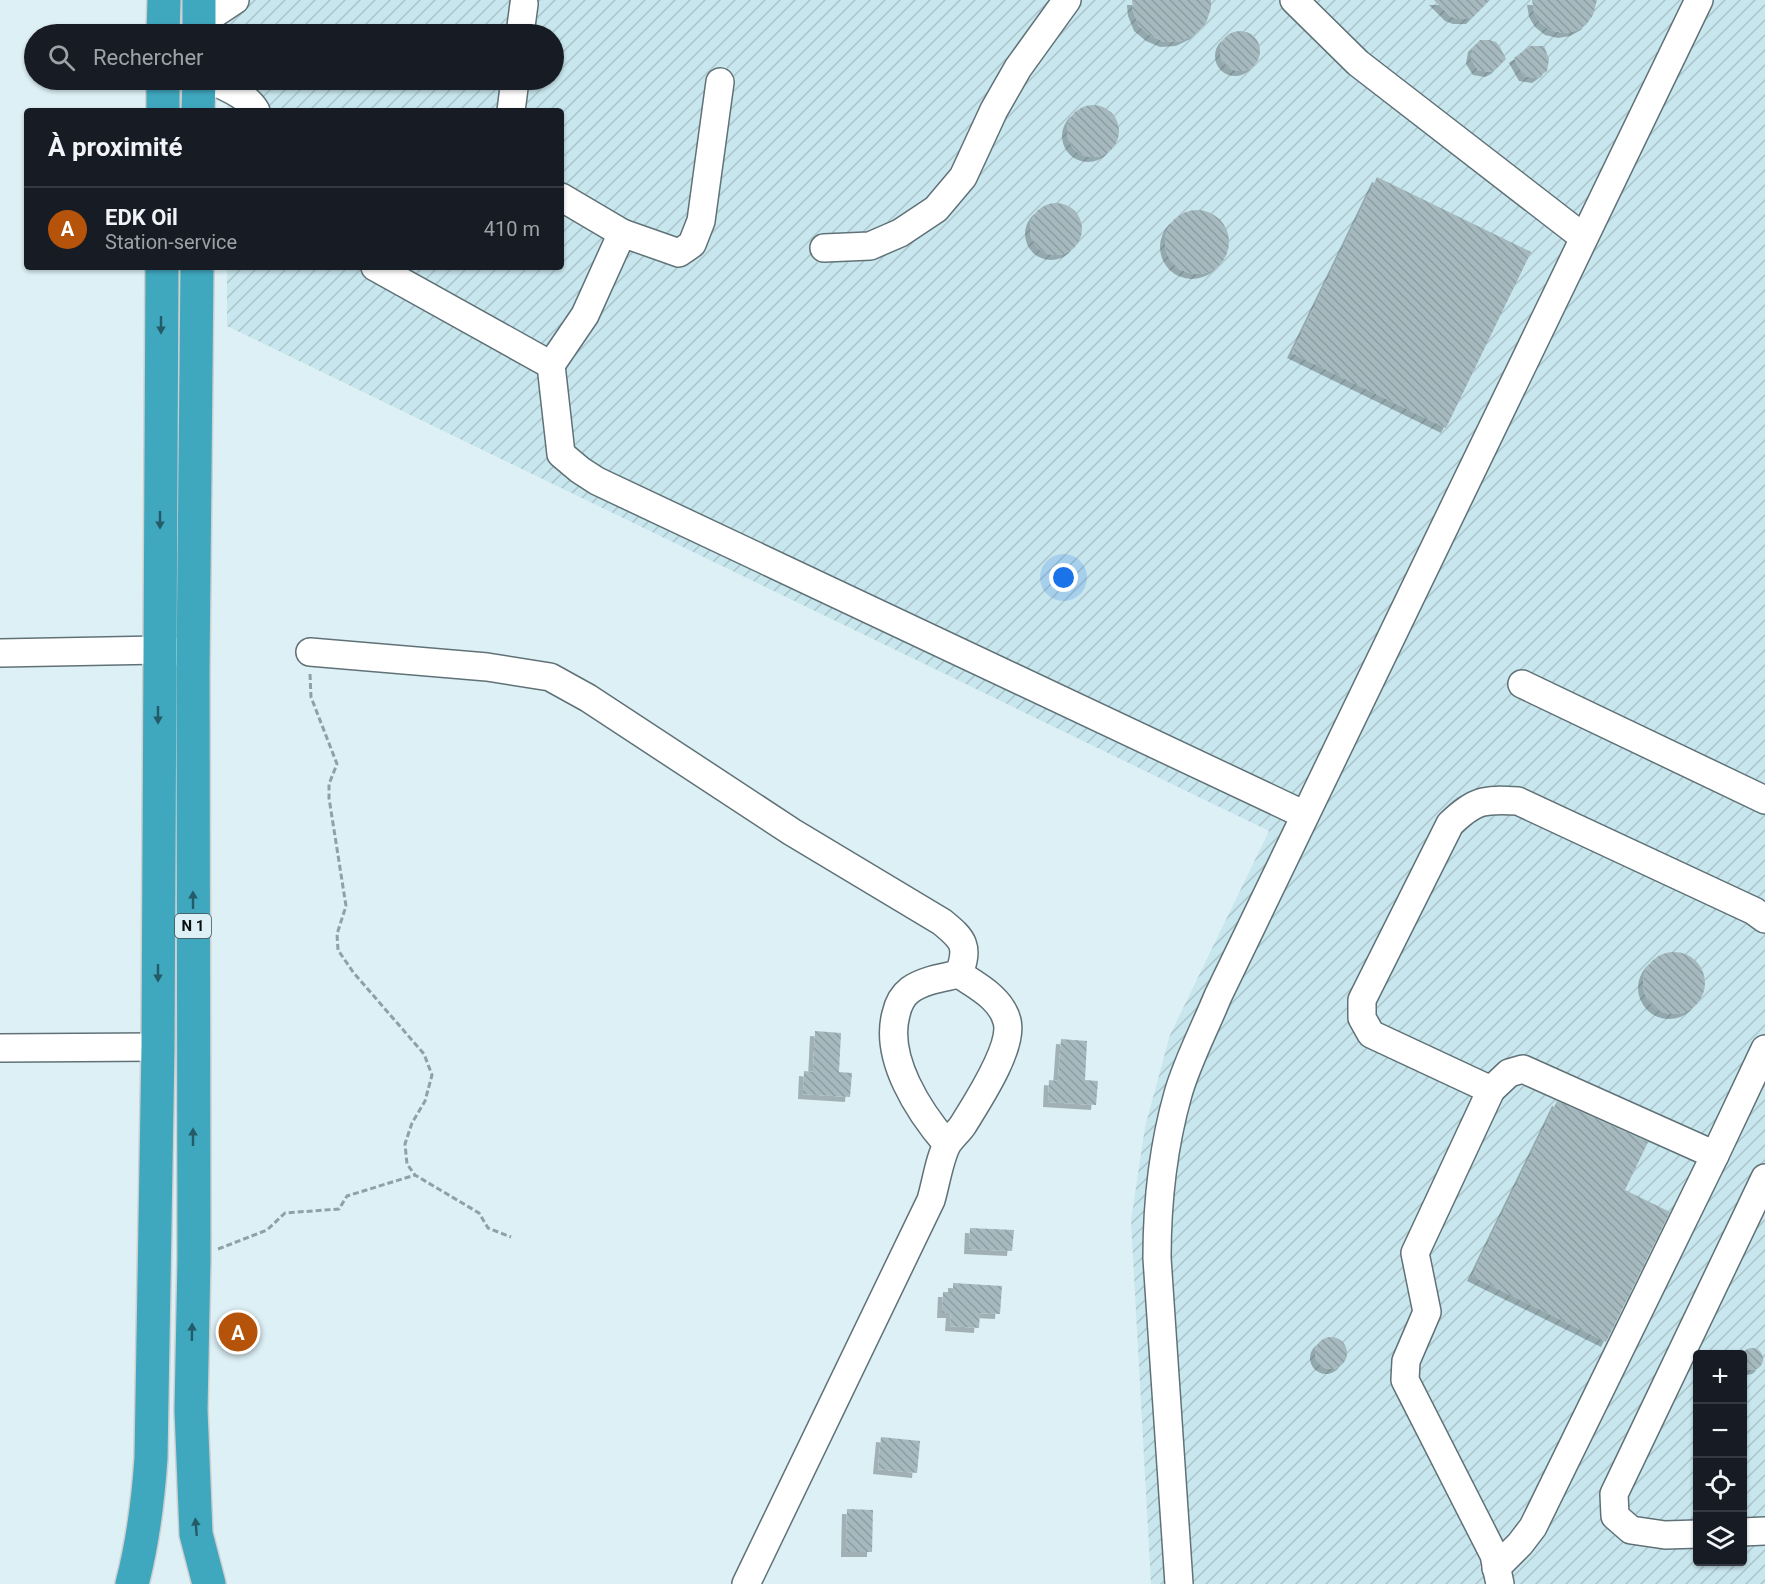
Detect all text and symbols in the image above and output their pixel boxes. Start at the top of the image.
search box [24,24,564,90]
icon: search [45,41,78,74]
text: Rechercher [93,45,204,70]
text: À proximité [48,132,182,162]
text: EDK Oil [105,205,178,230]
text: A [61,217,74,241]
text: 410 m [484,217,540,241]
text: Station-service [105,230,237,254]
one-way arrow [156,316,166,335]
one-way arrow [155,511,165,530]
your location [1049,563,1078,592]
one-way arrow [153,706,163,725]
one-way arrow [188,891,198,910]
road number: N 1 [175,914,211,938]
one-way arrow [153,964,163,983]
one-way arrow [188,1128,198,1147]
pin: A [218,1310,258,1354]
one-way arrow [187,1323,197,1342]
map controls [1693,1350,1747,1566]
button: + [1693,1350,1747,1404]
button: − [1693,1404,1747,1458]
button: locate [1693,1458,1747,1512]
button: layers [1693,1512,1747,1566]
one-way arrow [191,1518,201,1537]

